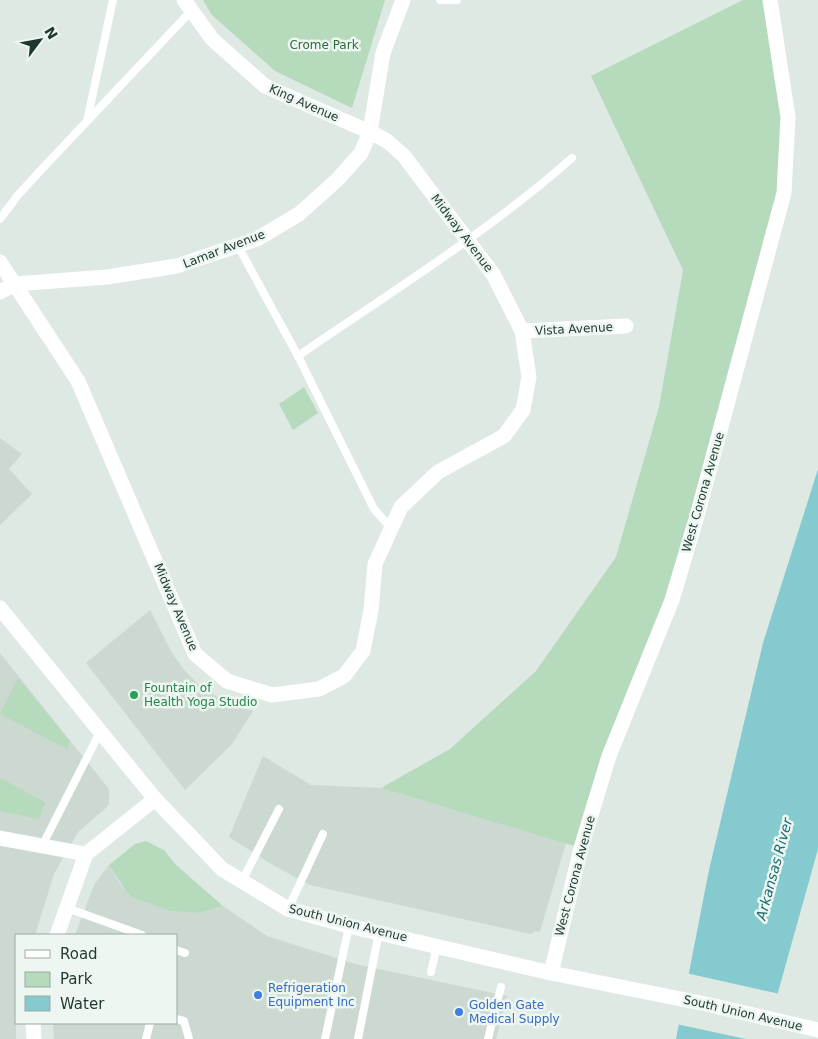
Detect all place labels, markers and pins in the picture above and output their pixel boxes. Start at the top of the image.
place label: Fountain of Health Yoga Studio [144,681,257,709]
marker: Fountain of Health Yoga Studio [128,689,140,701]
place label: Refrigeration Equipment Inc [268,981,355,1009]
marker: Refrigeration Equipment Inc [252,989,264,1001]
place label: Golden Gate Medical Supply [469,998,560,1026]
marker: Golden Gate Medical Supply [453,1006,465,1018]

